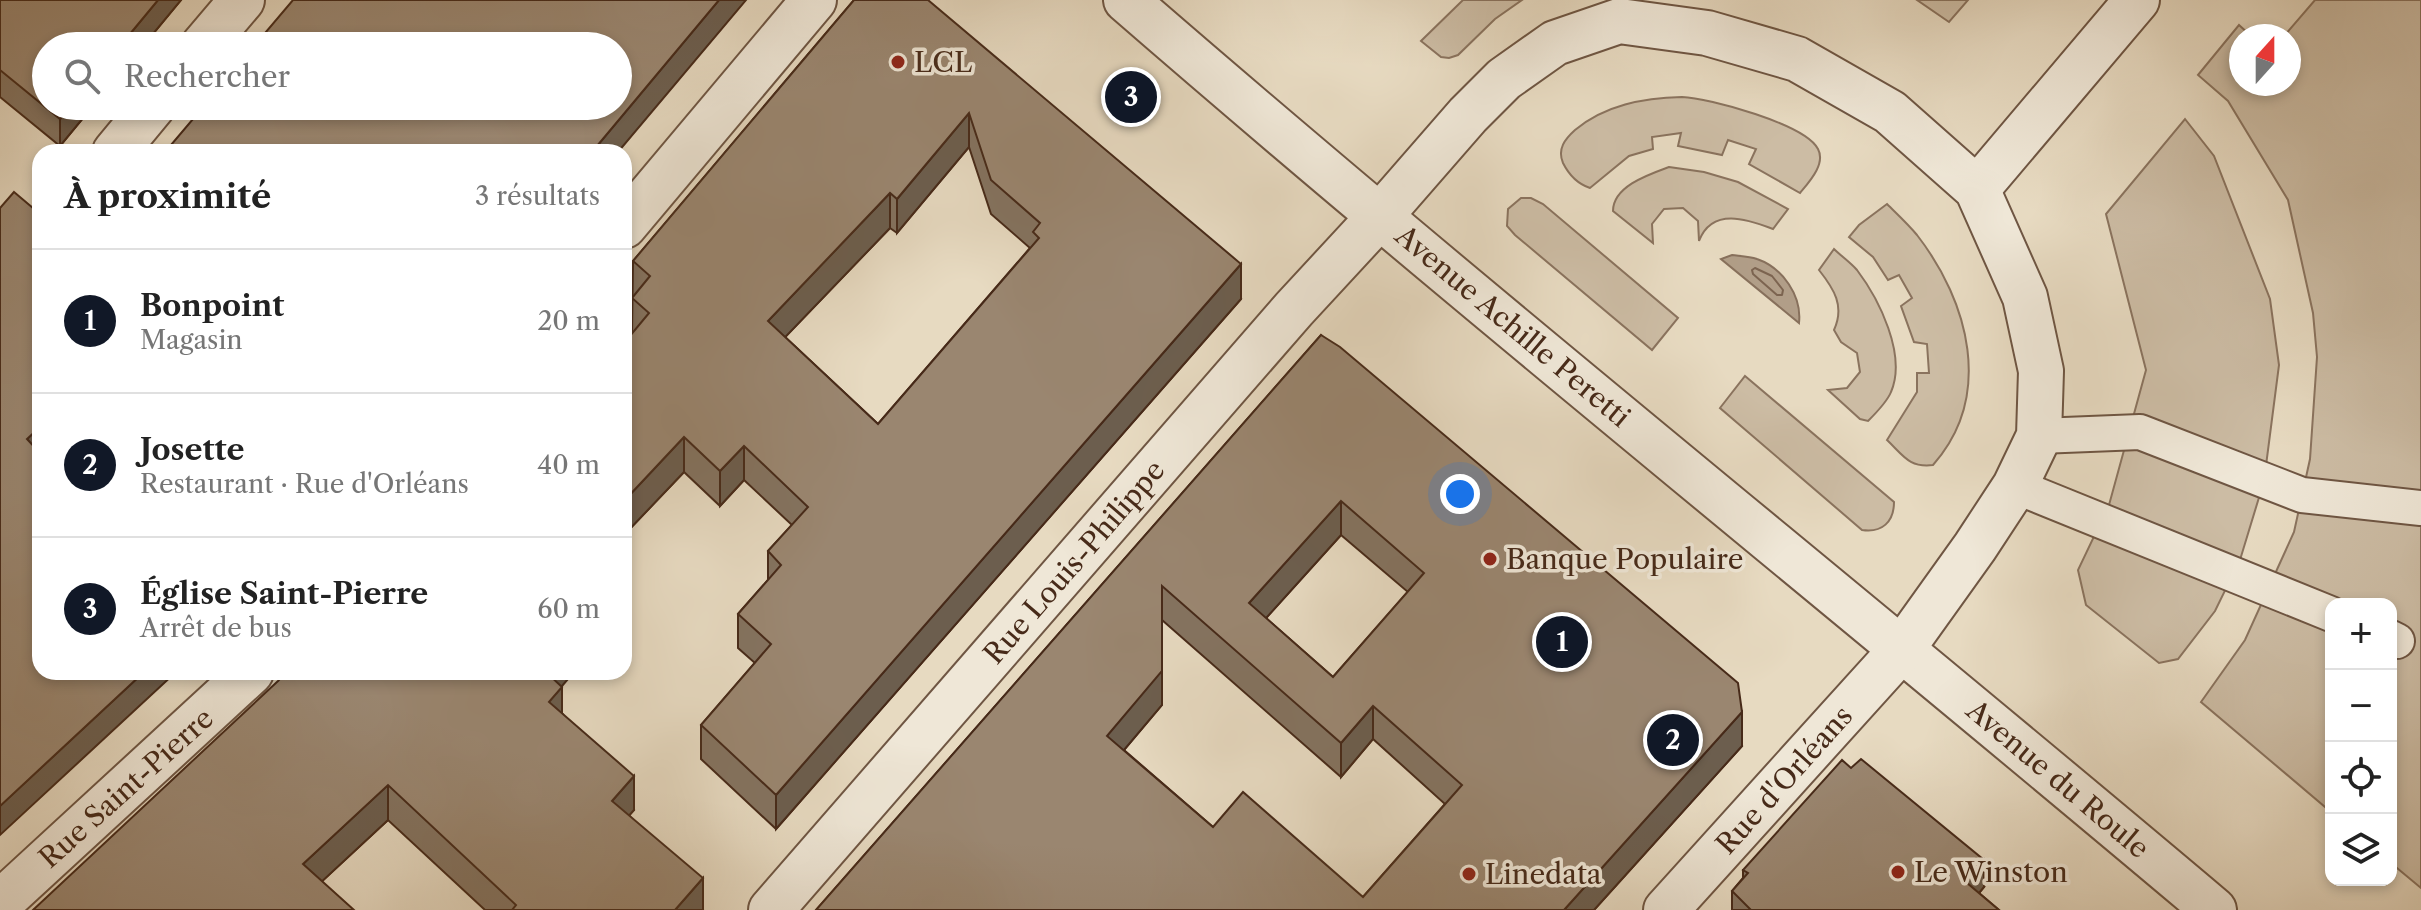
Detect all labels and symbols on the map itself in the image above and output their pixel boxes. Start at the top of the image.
north arrow [2229,24,2301,96]
place label: LCL [914,45,972,79]
marker: LCL [889,53,907,71]
pin: 3 [1105,67,1157,127]
street label: Avenue Achille Peretti [1388,217,1637,434]
street label: Rue Louis-Philippe [976,453,1172,671]
your location [1440,474,1480,514]
place label: Banque Populaire [1506,542,1743,576]
marker: Banque Populaire [1481,550,1499,568]
pin: 1 [1536,612,1588,672]
street label: Avenue du Roule [1959,692,2156,865]
street label: Rue d'Orléans [1709,699,1859,861]
street label: Rue Saint-Pierre [32,701,220,875]
pin: 2 [1647,710,1699,770]
place label: Le Winston [1914,855,2068,889]
place label: Linedata [1485,857,1602,891]
marker: Le Winston [1889,863,1907,881]
marker: Linedata [1460,865,1478,883]

